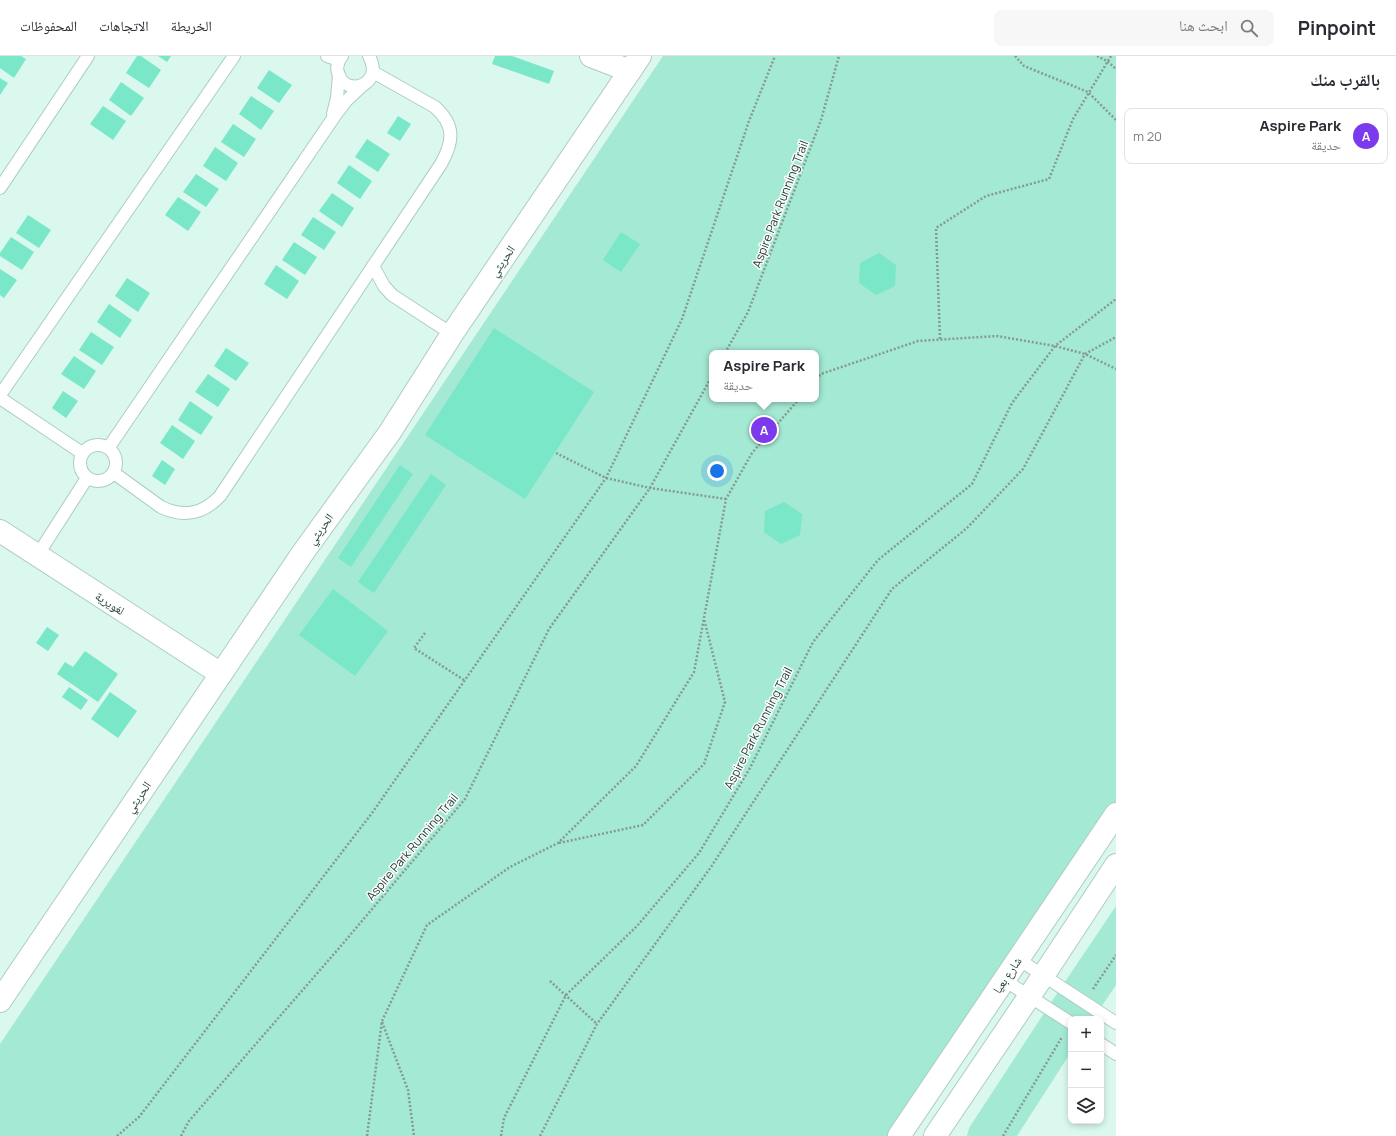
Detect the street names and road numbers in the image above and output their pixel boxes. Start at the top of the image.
street label: Aspire Park Running Trail [748,138,812,270]
street label: الحريثي [485,242,521,281]
street label: الحريثي [303,510,339,549]
street label: لغويرية [92,587,128,619]
street label: Aspire Park Running Trail [720,664,796,792]
street label: الحريثي [121,778,157,817]
street label: Aspire Park Running Trail [362,790,462,904]
street label: شارع بعيا [989,953,1026,997]

